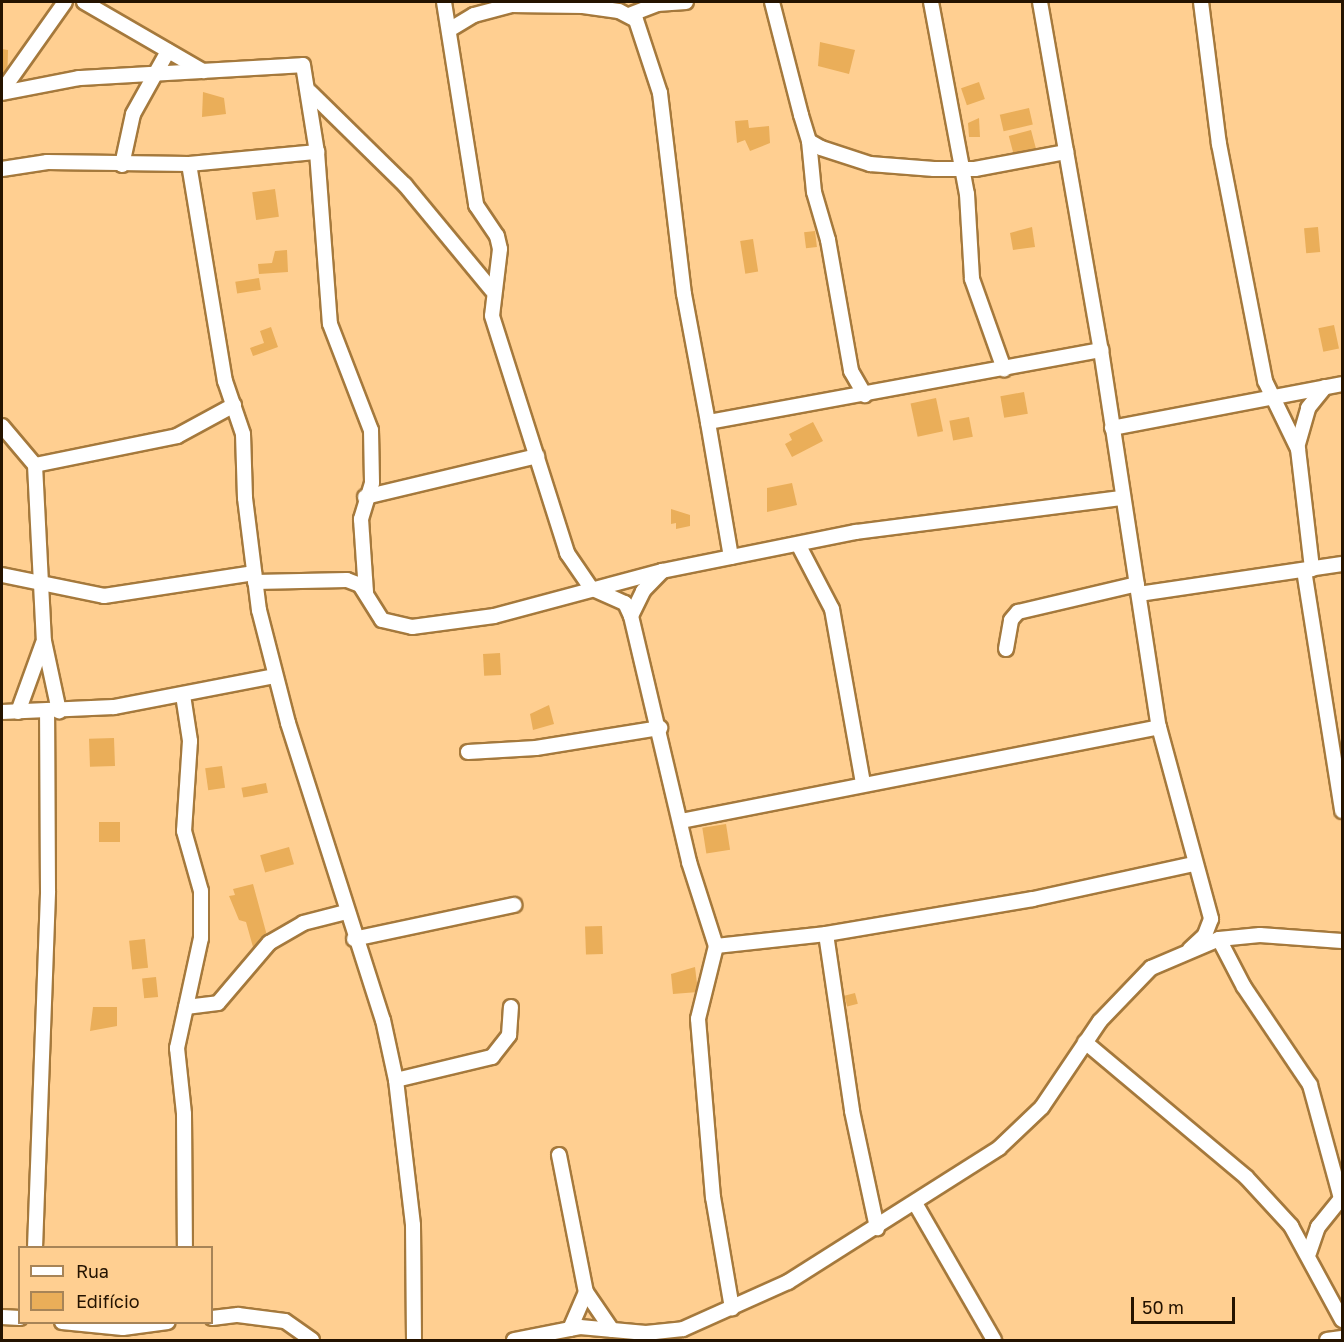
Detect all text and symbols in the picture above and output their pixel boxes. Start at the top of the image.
legend [18,1246,213,1324]
text: Rua [76,1260,109,1282]
scale bar [1134,1285,1238,1323]
text: Edifício [76,1290,140,1312]
text: 50 m [1142,1296,1184,1318]

